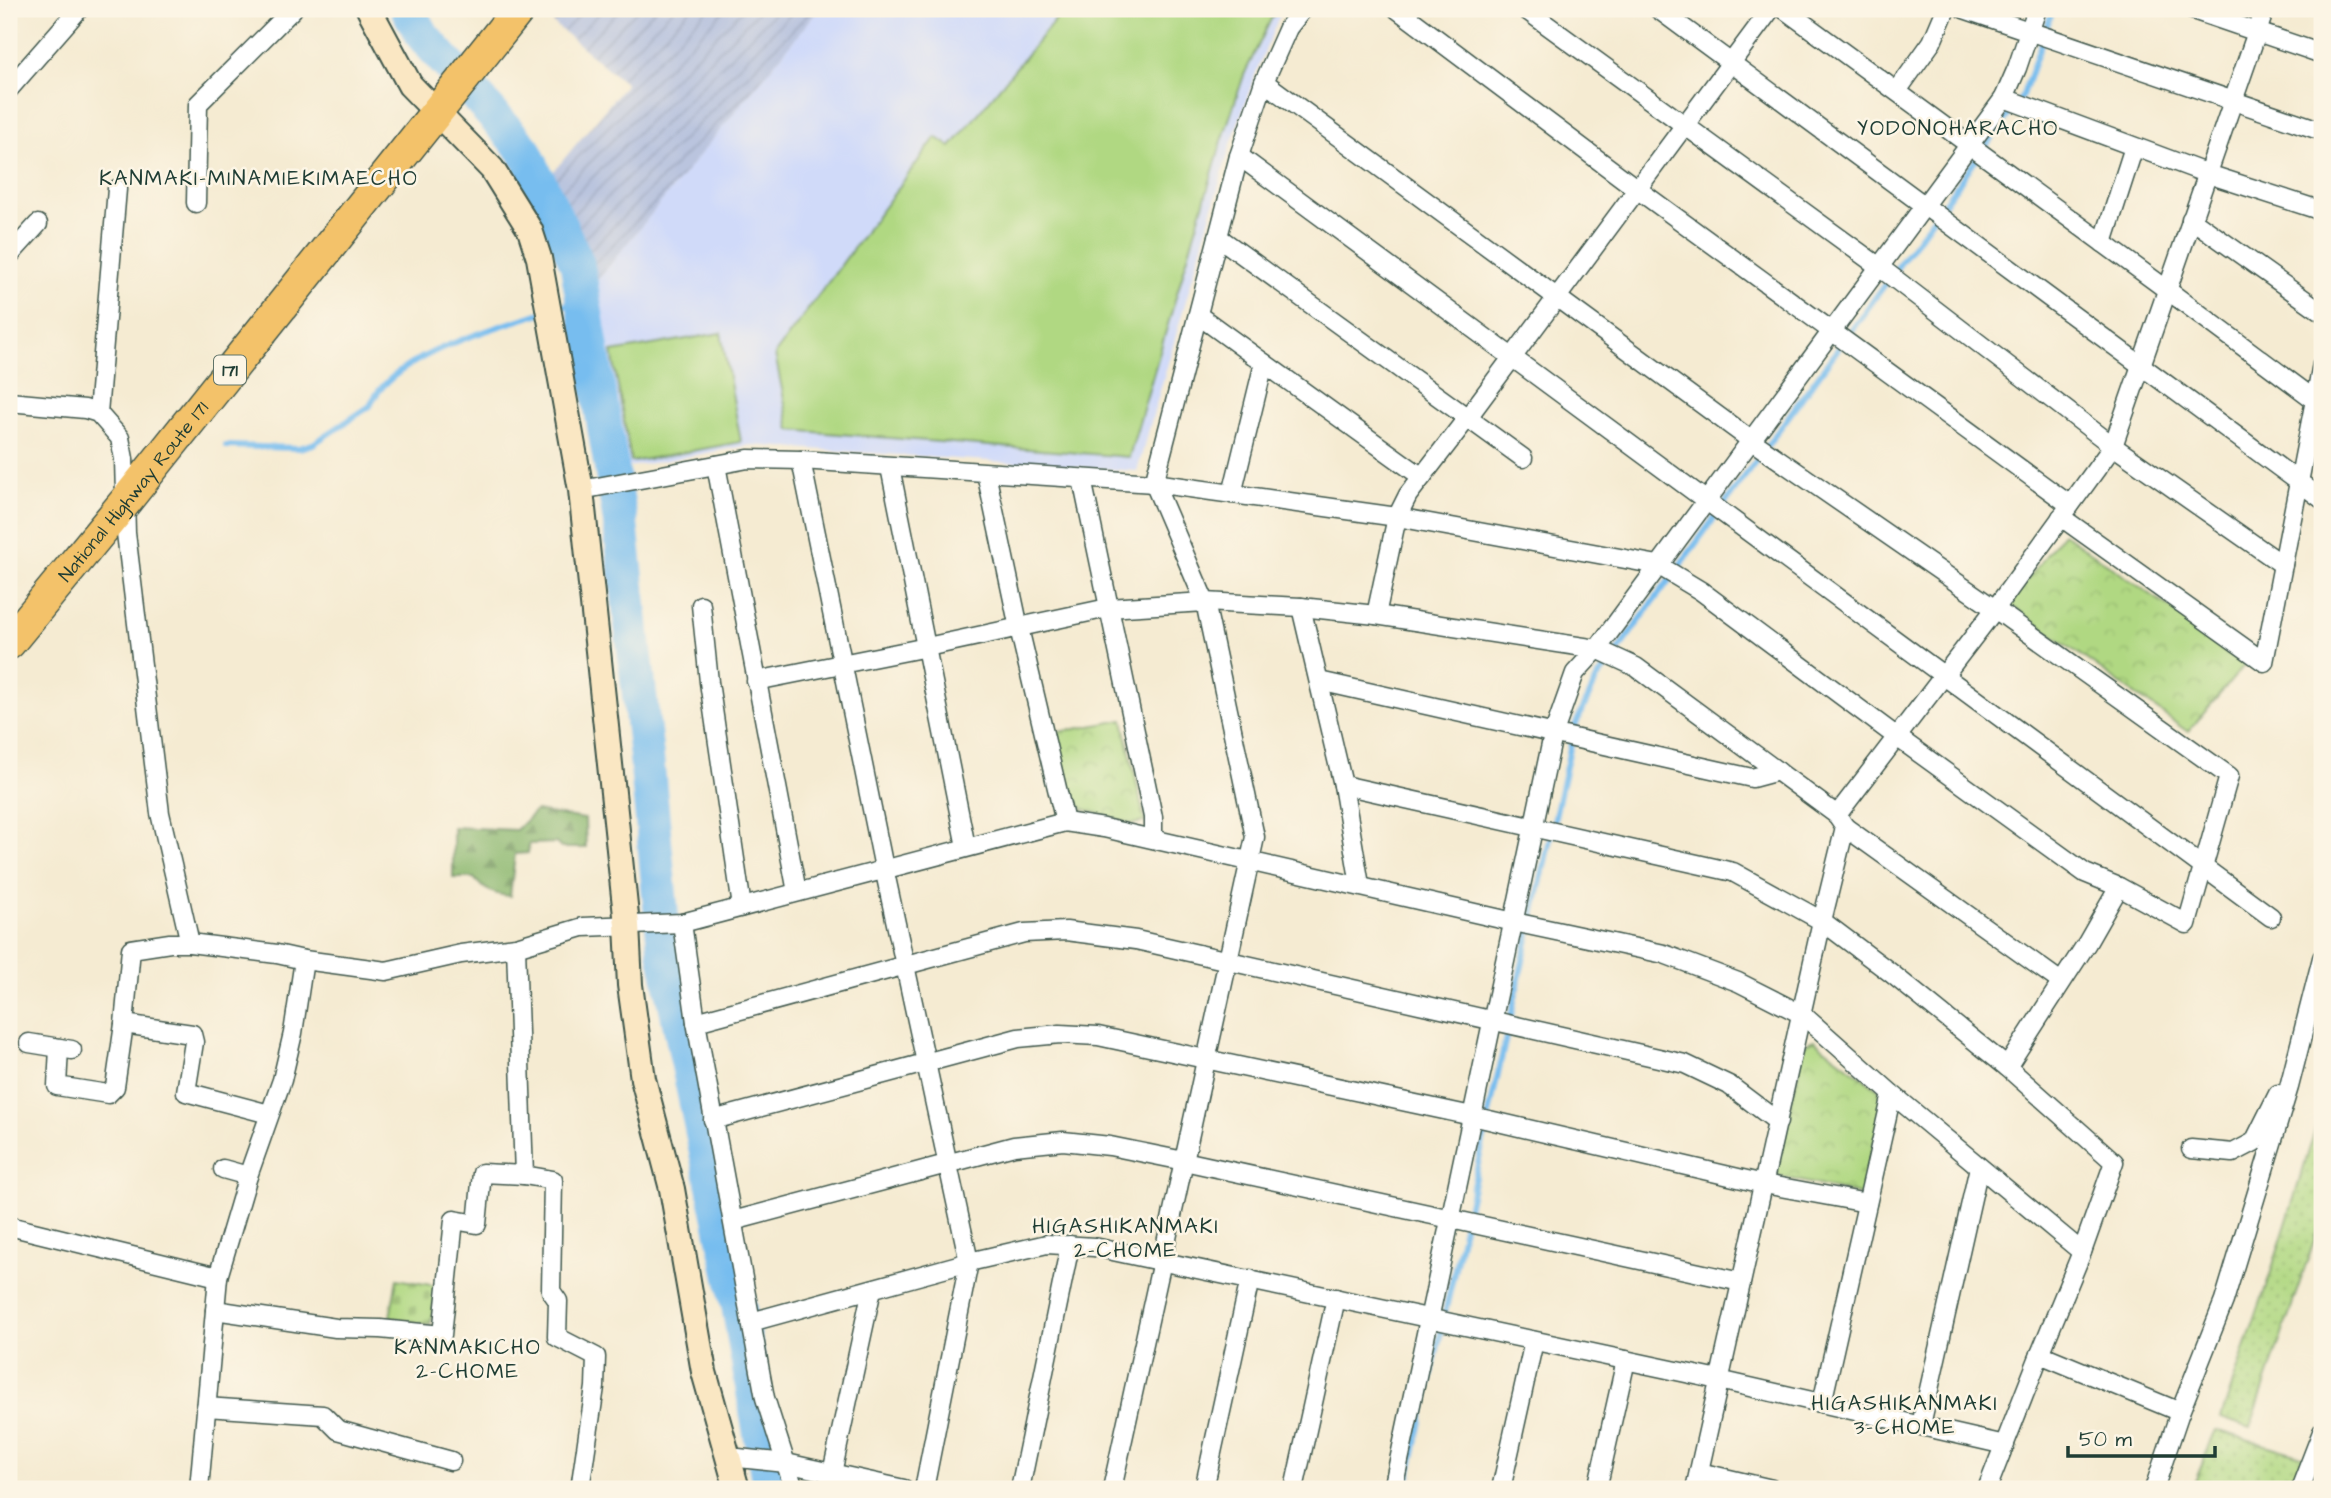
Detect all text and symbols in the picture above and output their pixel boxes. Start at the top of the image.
district label: YODONOHARACHO [1857,114,2059,143]
district label: KANMAKI-MINAMIEKIMAECHO [99,164,419,193]
road number: 171 [214,356,246,384]
street label: National Highway Route 171 [53,396,216,588]
district label: HIGASHIKANMAKI 2-CHOME [1032,1212,1220,1265]
district label: KANMAKICHO 2-CHOME [394,1333,542,1386]
district label: HIGASHIKANMAKI 3-CHOME [1811,1389,1999,1442]
scale bar [2068,1414,2216,1458]
text: 50 m [2079,1425,2133,1454]

